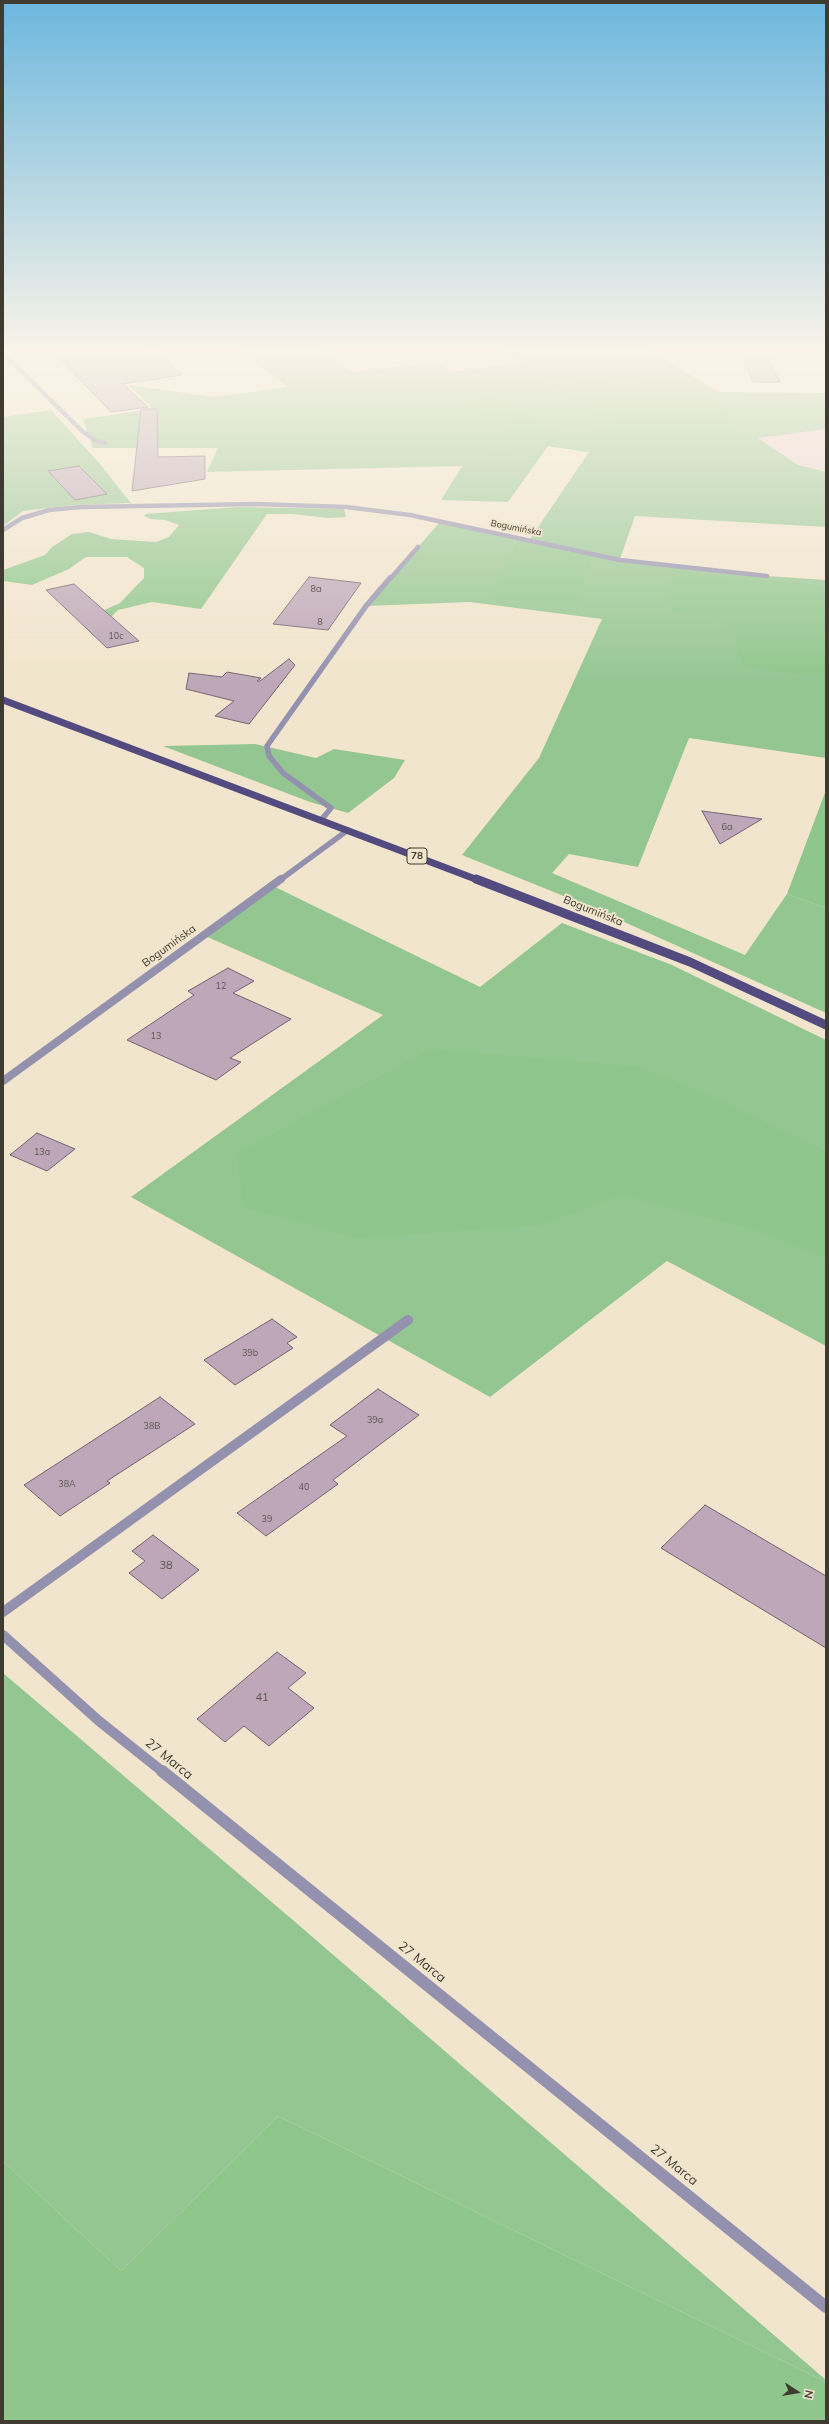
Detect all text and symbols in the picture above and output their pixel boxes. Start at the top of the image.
street label: Bogumińska [490,518,542,538]
house number: 8a [311,584,321,594]
house number: 8 [317,617,323,627]
house number: 10c [108,631,124,641]
house number: 6a [722,822,732,832]
road number: 78 [407,848,427,864]
street label: Bogumińska [561,893,625,929]
street label: Bogumińska [140,922,198,970]
house number: 12 [216,981,226,991]
house number: 13 [151,1031,161,1041]
house number: 13a [34,1147,50,1157]
house number: 39b [242,1348,258,1358]
house number: 39a [367,1415,383,1425]
house number: 38B [144,1421,160,1431]
house number: 38A [58,1479,76,1489]
house number: 40 [299,1482,309,1492]
house number: 39 [262,1514,272,1524]
house number: 38 [159,1559,173,1573]
house number: 41 [255,1691,269,1705]
street label: 27 Marca [142,1735,196,1783]
street label: 27 Marca [395,1938,449,1986]
street label: 27 Marca [647,2141,701,2189]
north arrow [777,2372,817,2412]
text: N [801,2389,816,2400]

